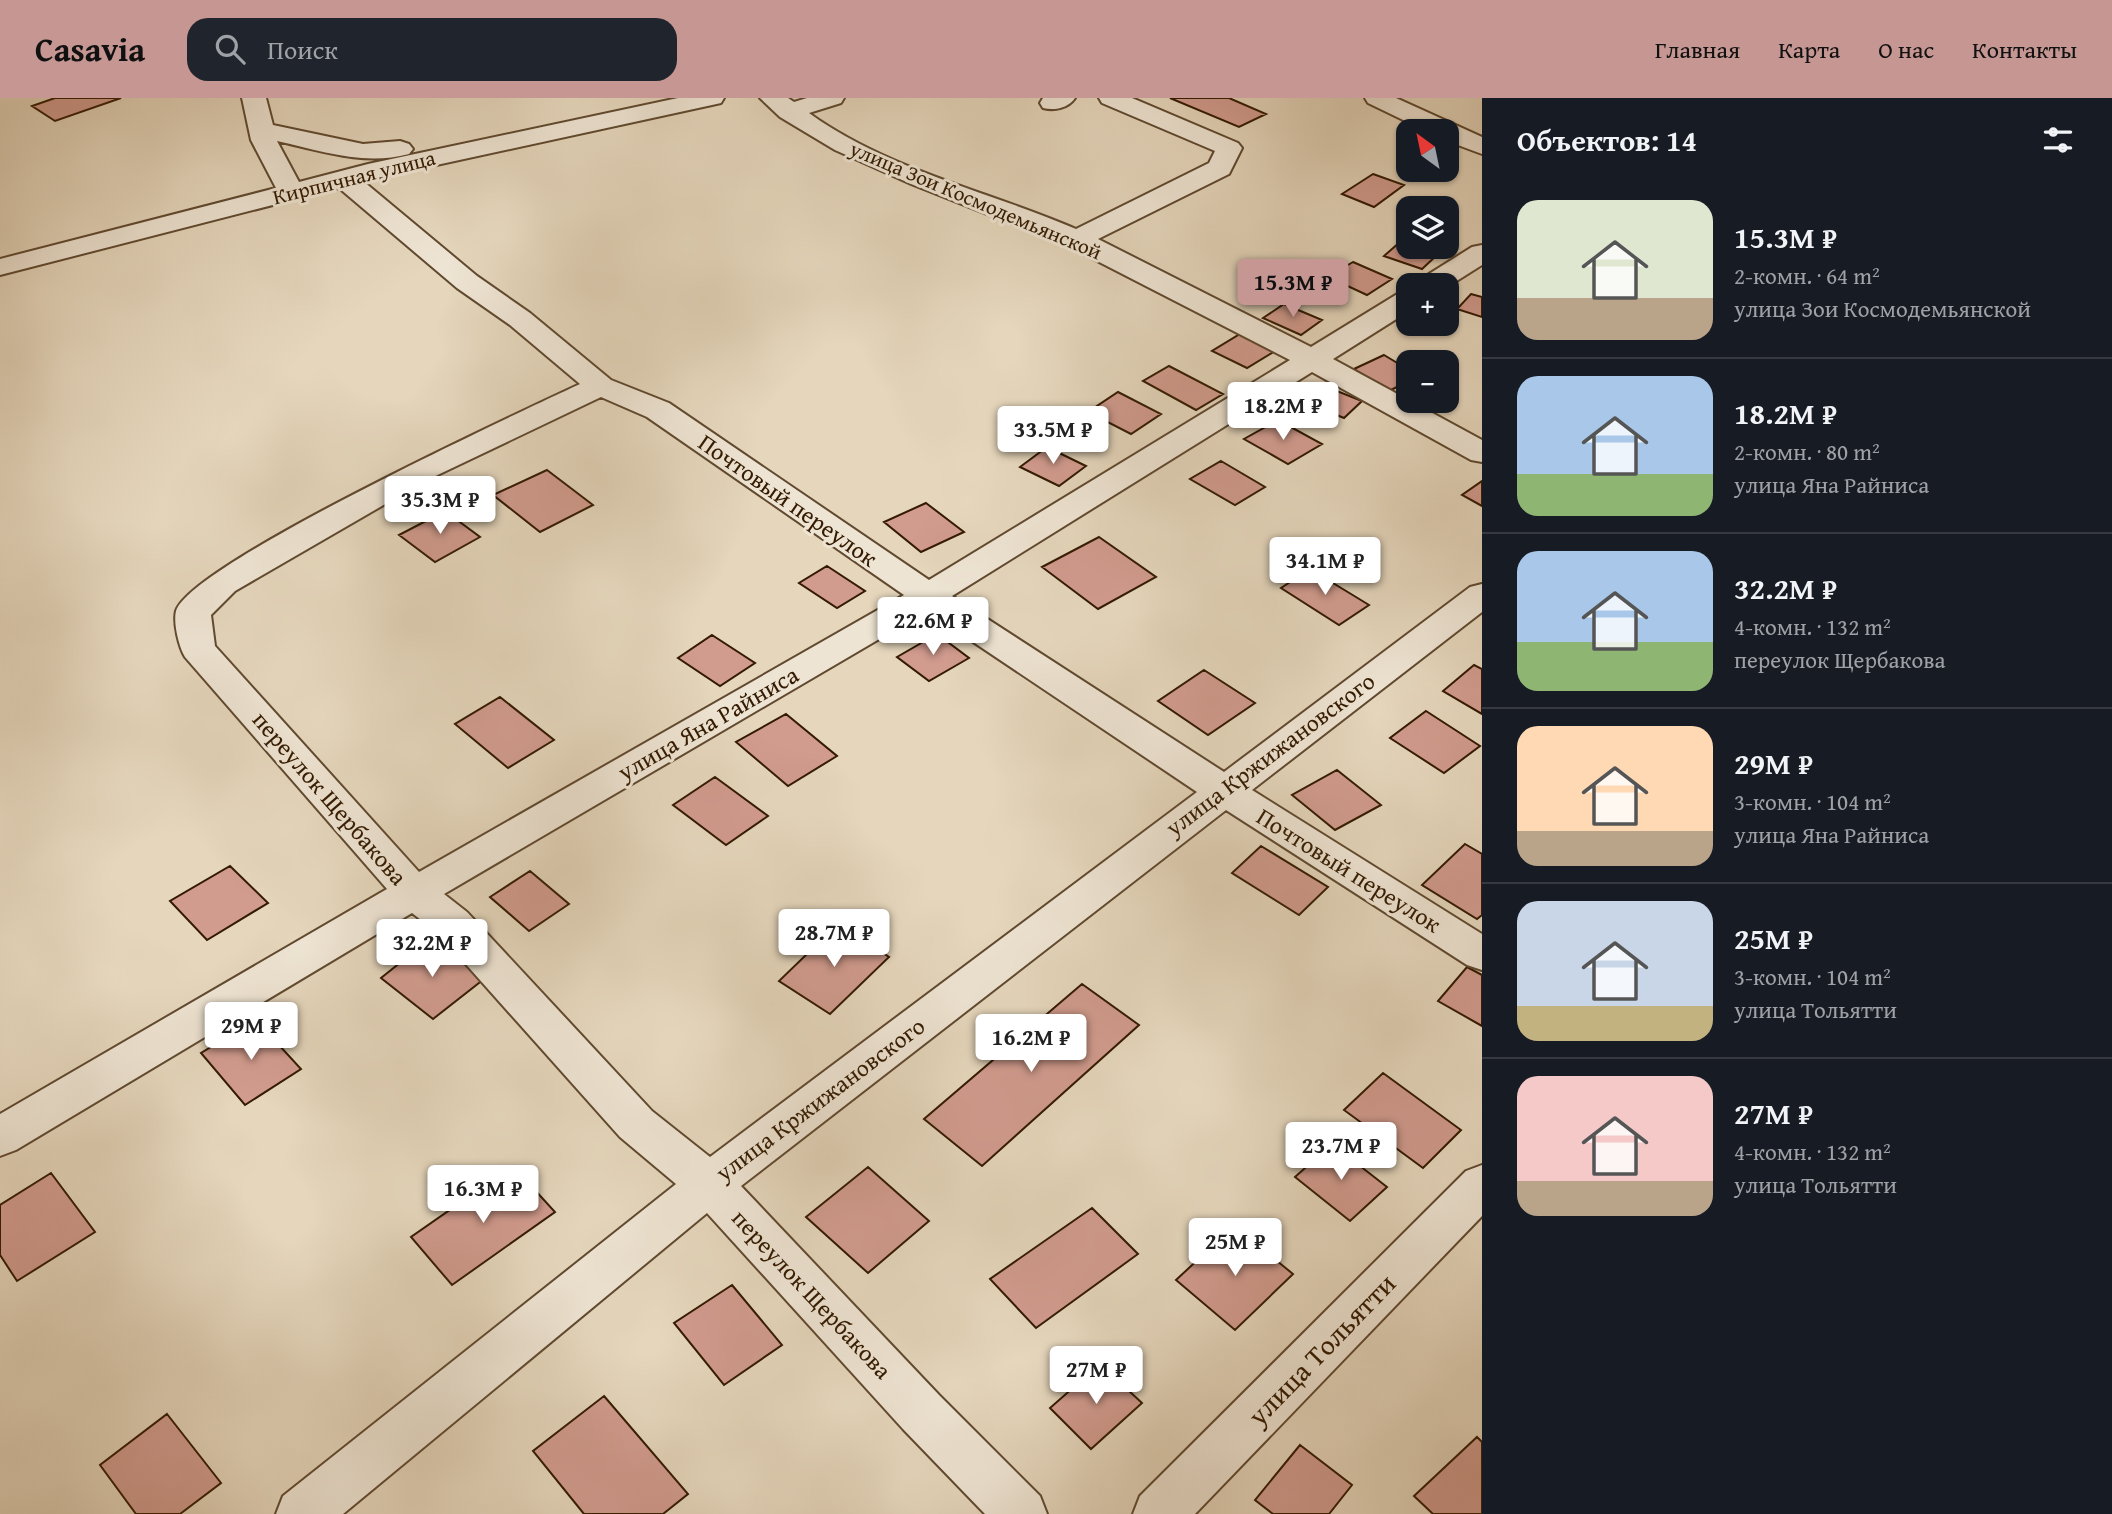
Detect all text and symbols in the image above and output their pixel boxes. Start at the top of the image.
search box [187,18,677,81]
text: Casavia [35,25,145,73]
icon: search [211,30,249,68]
text: Поиск [267,30,338,69]
text: Главная [1655,32,1740,67]
text: Карта [1778,32,1840,67]
text: О нас [1878,32,1934,67]
text: Контакты [1972,32,2077,67]
text: Объектов: 14 [1517,118,1697,162]
north arrow [1396,119,1460,182]
map controls [1396,119,1459,413]
icon: filters [2039,121,2077,159]
street label: улица Зои Космодемьянской [844,132,1107,267]
street label: Кирпичная улица [270,142,438,212]
button: layers [1396,196,1459,259]
text: 15.3M ₽ [1734,215,1837,259]
icon: home [1573,228,1657,312]
text: 2-комн. · 64 m² [1734,259,1880,292]
pin: 15.3M ₽ [1228,260,1358,319]
text: 15.3M ₽ [1253,265,1333,298]
button: + [1396,273,1459,336]
text: улица Зои Космодемьянской [1734,292,2031,325]
button: − [1396,350,1459,413]
pin: 18.2M ₽ [1218,382,1348,442]
text: 18.2M ₽ [1243,388,1323,421]
text: 18.2M ₽ [1734,391,1837,435]
icon: home [1573,404,1657,488]
pin: 33.5M ₽ [988,406,1118,466]
text: 33.5M ₽ [1013,412,1093,445]
street label: Почтовый переулок [691,425,885,575]
text: 2-комн. · 80 m² [1734,435,1880,468]
text: улица Яна Райниса [1734,468,1929,501]
pin: 35.3M ₽ [375,476,505,536]
text: 35.3M ₽ [400,482,480,515]
pin: 34.1M ₽ [1260,538,1390,597]
text: 34.1M ₽ [1285,543,1365,576]
text: 32.2M ₽ [1734,566,1837,610]
icon: home [1573,579,1657,663]
pin: 22.6M ₽ [868,598,998,657]
text: 22.6M ₽ [893,603,973,636]
text: 4-комн. · 132 m² [1734,610,1891,643]
text: переулок Щербакова [1734,643,1945,676]
street label: улица Яна Райниса [610,657,805,790]
street label: улица Кржижановского [1157,663,1382,845]
street label: переулок Щербакова [244,703,416,893]
text: 29M ₽ [1734,741,1813,785]
icon: home [1573,754,1657,838]
text: 3-комн. · 104 m² [1734,785,1891,818]
street label: Почтовый переулок [1250,799,1448,941]
text: улица Яна Райниса [1734,818,1929,851]
pin: 28.7M ₽ [769,910,899,969]
text: 28.7M ₽ [794,915,874,948]
text: 25M ₽ [1734,916,1813,960]
pin: 32.2M ₽ [367,920,497,979]
text: 32.2M ₽ [392,925,472,958]
icon: home [1573,929,1657,1013]
text: 3-комн. · 104 m² [1734,960,1891,993]
text: улица Тольятти [1734,993,1897,1026]
pin: 29M ₽ [202,1002,300,1062]
text: 29M ₽ [221,1008,281,1041]
street label: улица Кржижановского [707,1008,932,1190]
pin: 16.2M ₽ [966,1014,1096,1074]
text: 16.2M ₽ [991,1020,1071,1053]
text: 27M ₽ [1734,1091,1813,1135]
icon: home [1573,1104,1657,1188]
pin: 23.7M ₽ [1276,1122,1406,1182]
text: 23.7M ₽ [1301,1128,1381,1161]
text: 4-комн. · 132 m² [1734,1135,1891,1168]
pin: 16.3M ₽ [418,1166,548,1225]
text: улица Тольятти [1734,1168,1897,1201]
text: 16.3M ₽ [443,1171,523,1204]
street label: переулок Щербакова [724,1201,900,1387]
pin: 25M ₽ [1186,1218,1284,1278]
text: 25M ₽ [1205,1224,1265,1257]
street label: улица Тольятти [1237,1263,1405,1435]
pin: 27M ₽ [1047,1346,1145,1406]
text: 27M ₽ [1066,1352,1126,1385]

